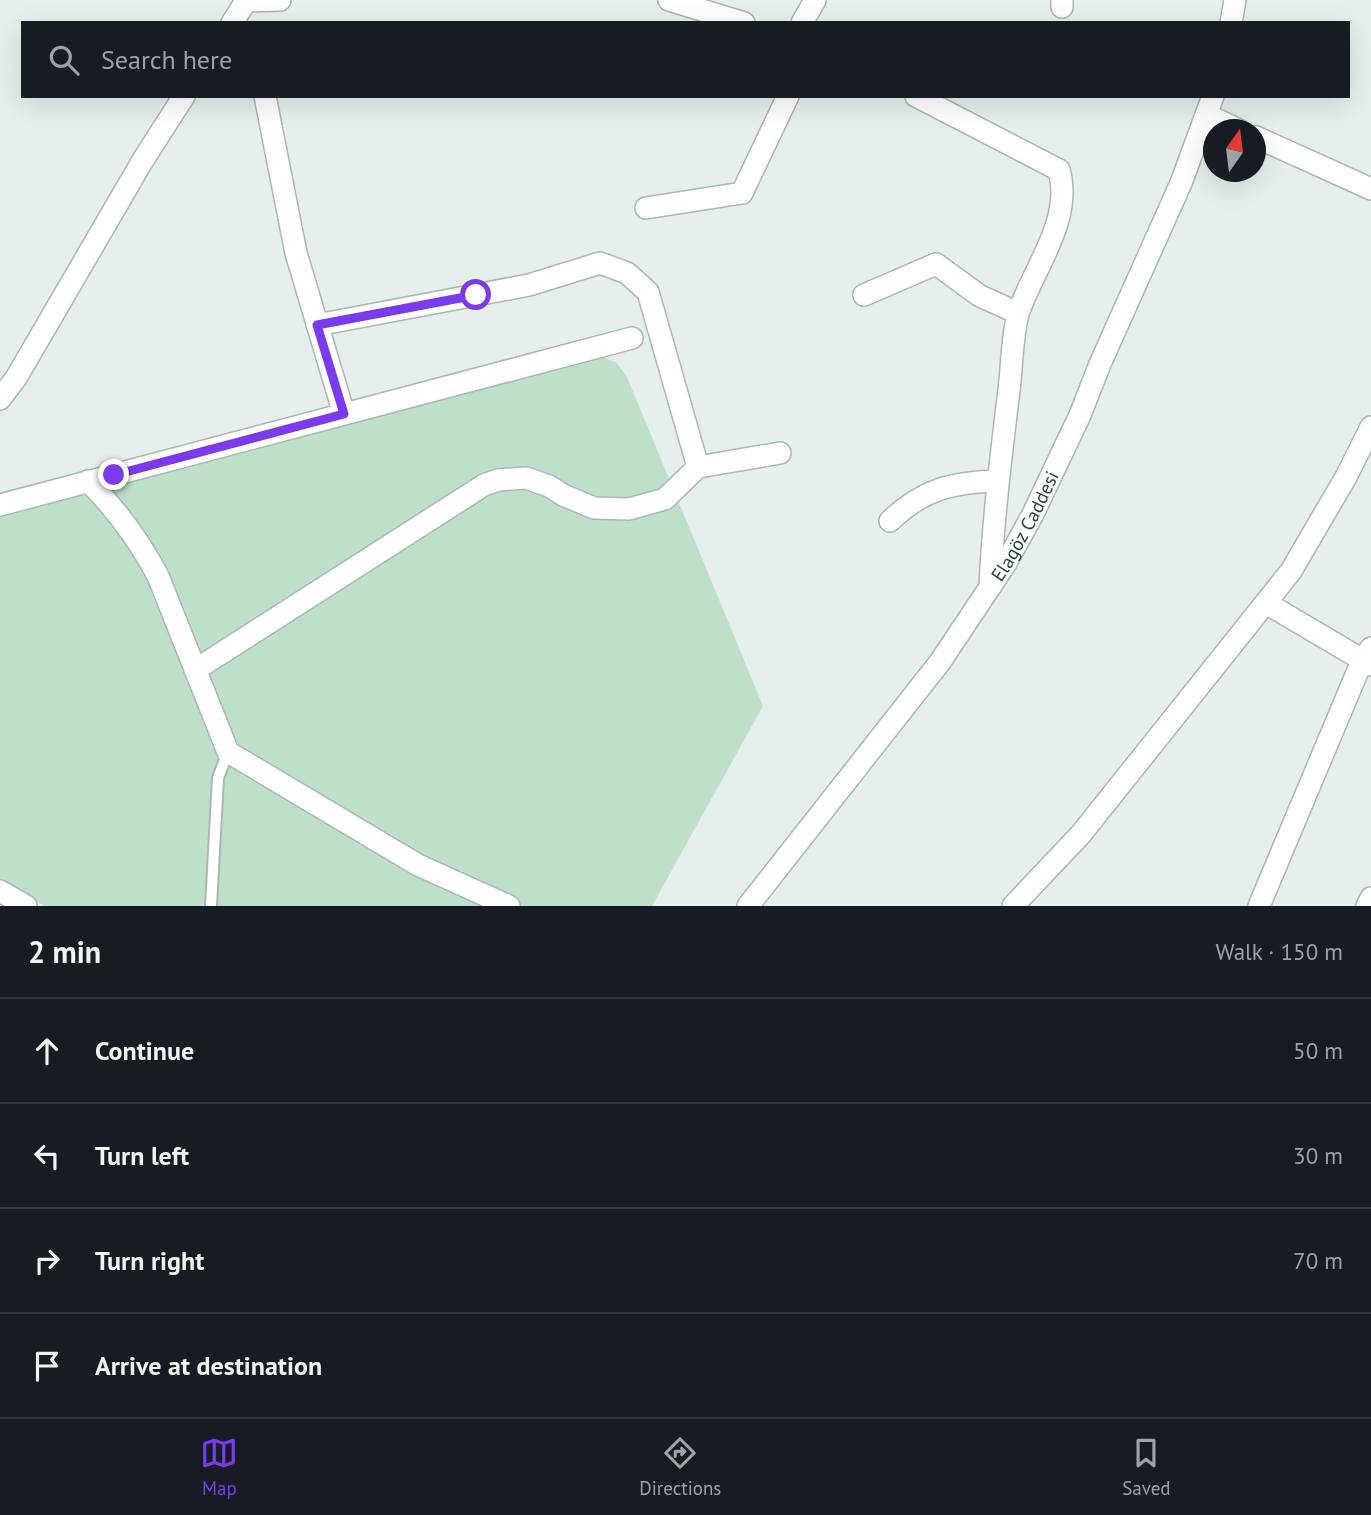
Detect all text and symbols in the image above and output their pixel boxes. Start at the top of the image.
search box [21,21,1350,98]
icon: search [45,41,83,79]
text: Search here [101,43,232,76]
north arrow [1203,119,1266,182]
route start [460,279,491,310]
route end [98,459,129,490]
street label: Elagöz Caddesi [985,467,1064,586]
text: 2 min [28,932,101,971]
text: Walk · 150 m [1216,937,1343,966]
icon: ahead [28,1032,66,1070]
text: Continue [95,1034,194,1067]
text: 50 m [1293,1036,1343,1065]
icon: left [28,1137,66,1175]
text: Turn left [95,1139,189,1172]
text: 30 m [1293,1141,1343,1170]
icon: right [28,1242,66,1280]
text: Turn right [95,1244,204,1277]
text: 70 m [1293,1246,1343,1275]
icon: arrive [28,1347,66,1385]
text: Arrive at destination [95,1349,322,1382]
tab: Map [200,1434,238,1500]
tab: Directions [639,1434,721,1500]
tab: Saved [1122,1434,1171,1500]

